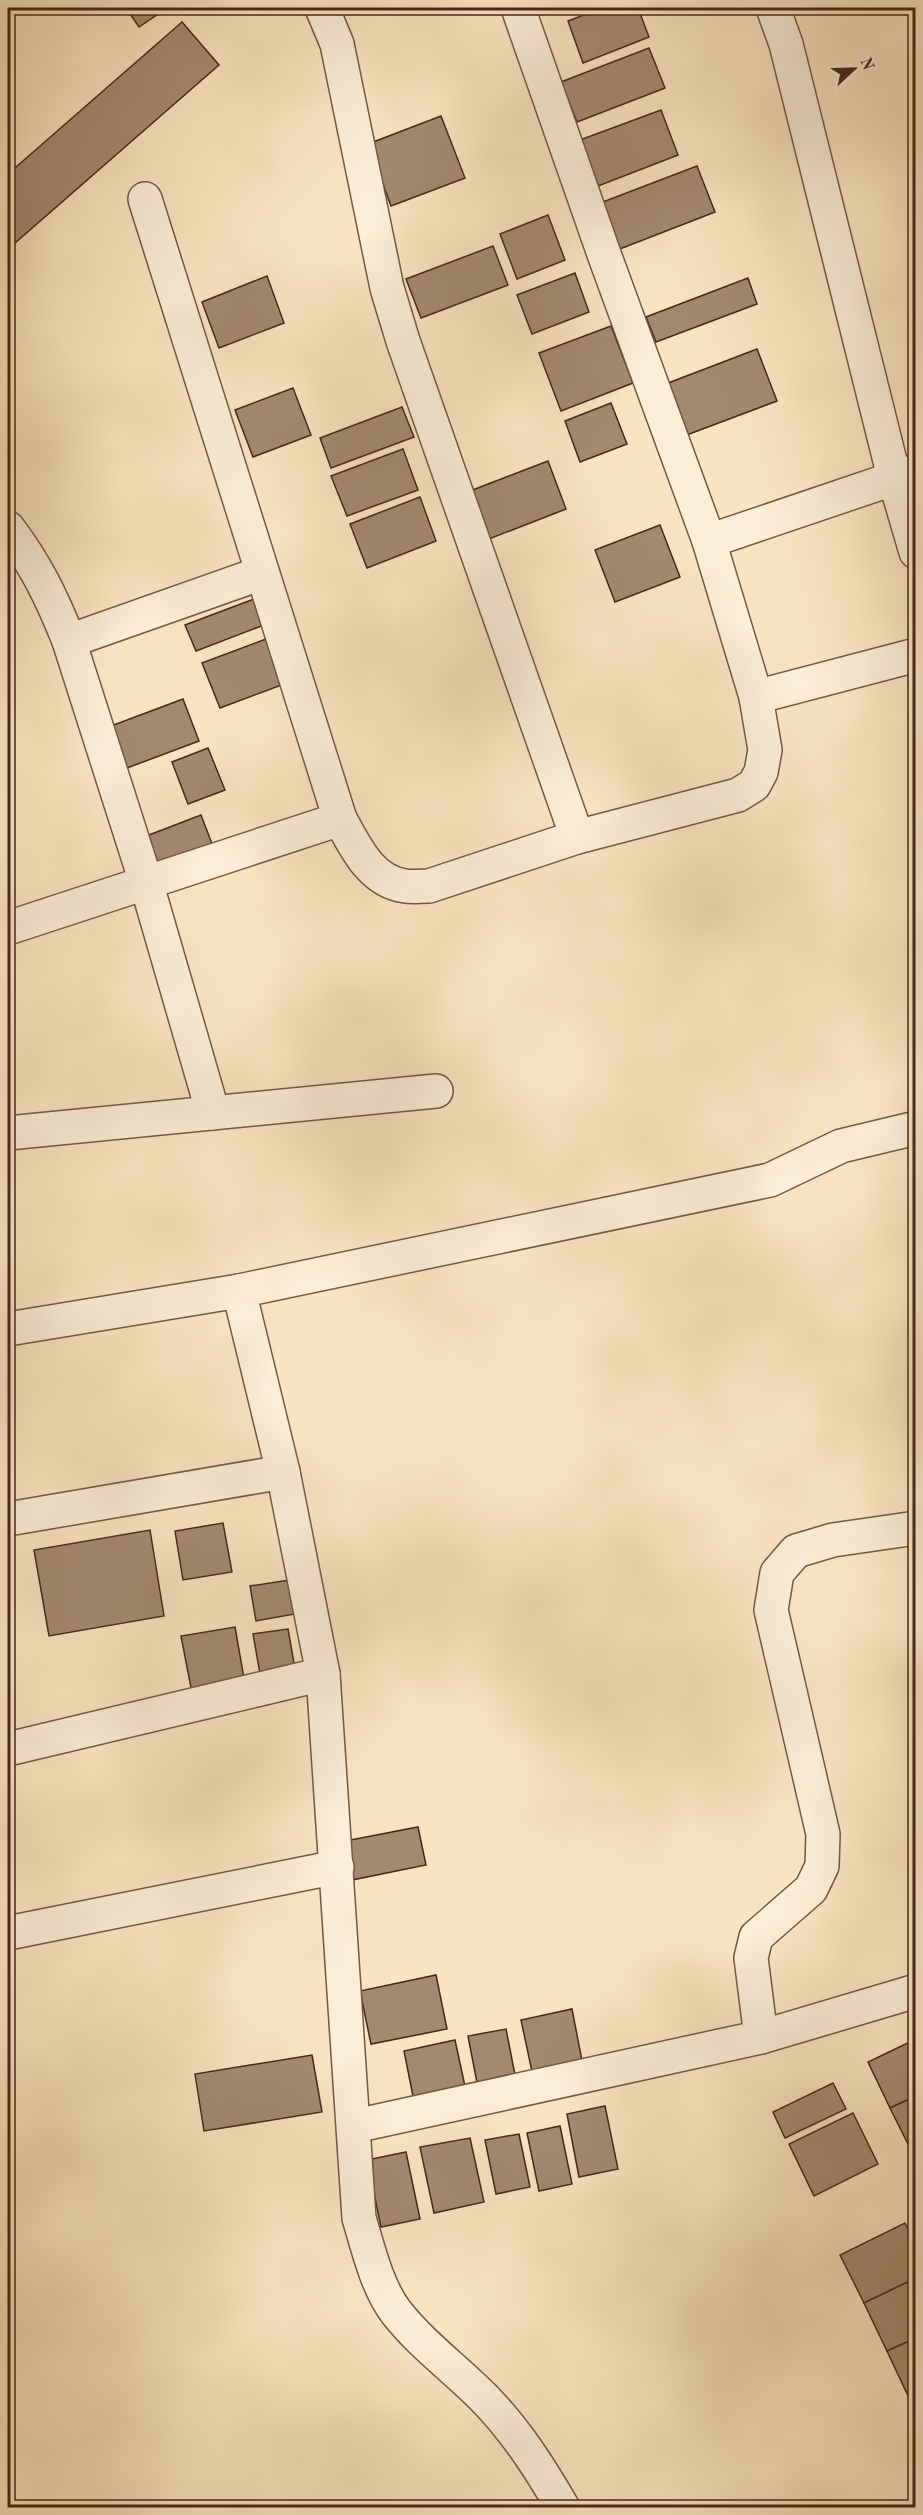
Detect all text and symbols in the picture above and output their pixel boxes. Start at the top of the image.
north arrow [824,39,884,99]
text: N [856,55,876,74]

